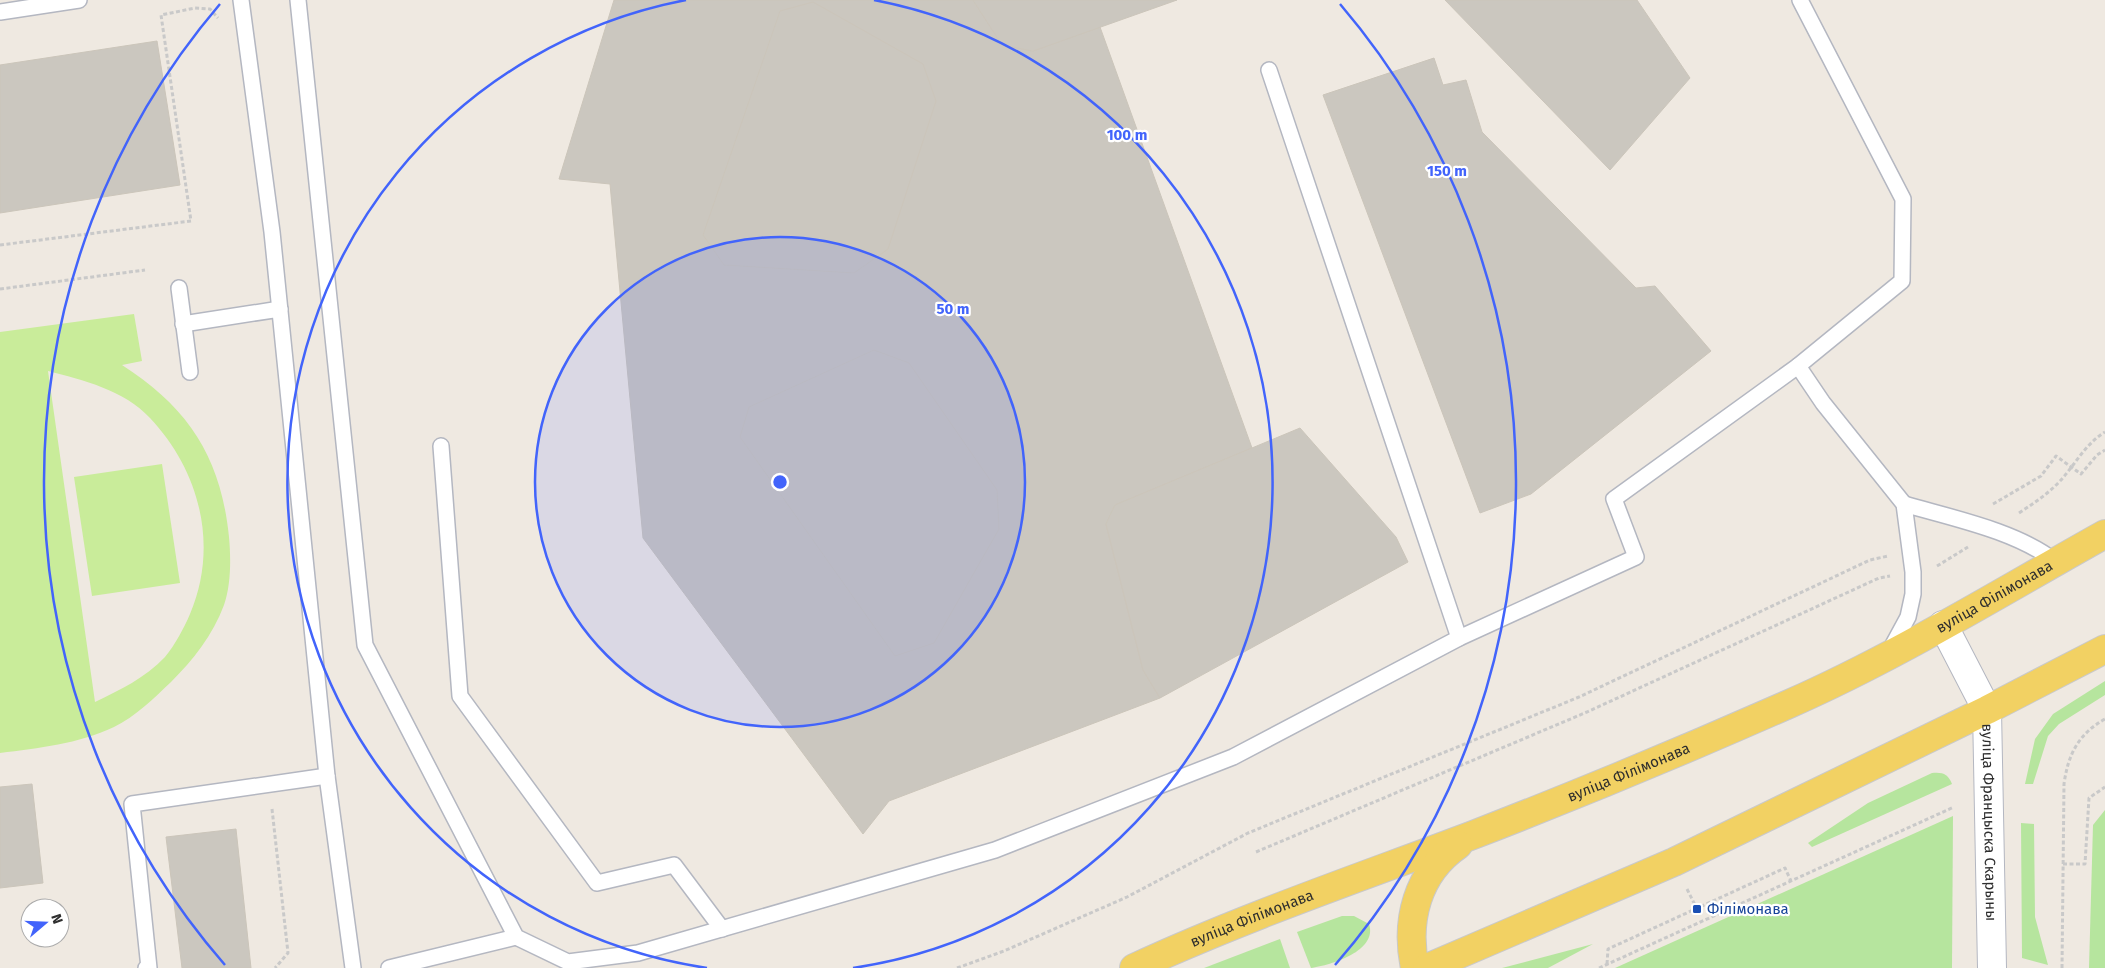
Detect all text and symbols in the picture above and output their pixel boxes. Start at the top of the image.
text: 100 m [1107,126,1147,144]
text: 150 m [1427,162,1467,180]
text: 50 m [936,300,970,318]
centre of rings [771,473,789,491]
street label: вуліца Філімонава [1933,557,2056,637]
street label: вуліца Францыска Скарыны [1978,723,2000,921]
street label: вуліца Філімонава [1565,739,1693,806]
street label: вуліца Філімонава [1188,886,1316,951]
north arrow [20,898,70,948]
place label: Філімонава [1707,900,1789,918]
marker: Філімонава [1691,903,1703,915]
text: N [47,912,66,926]

